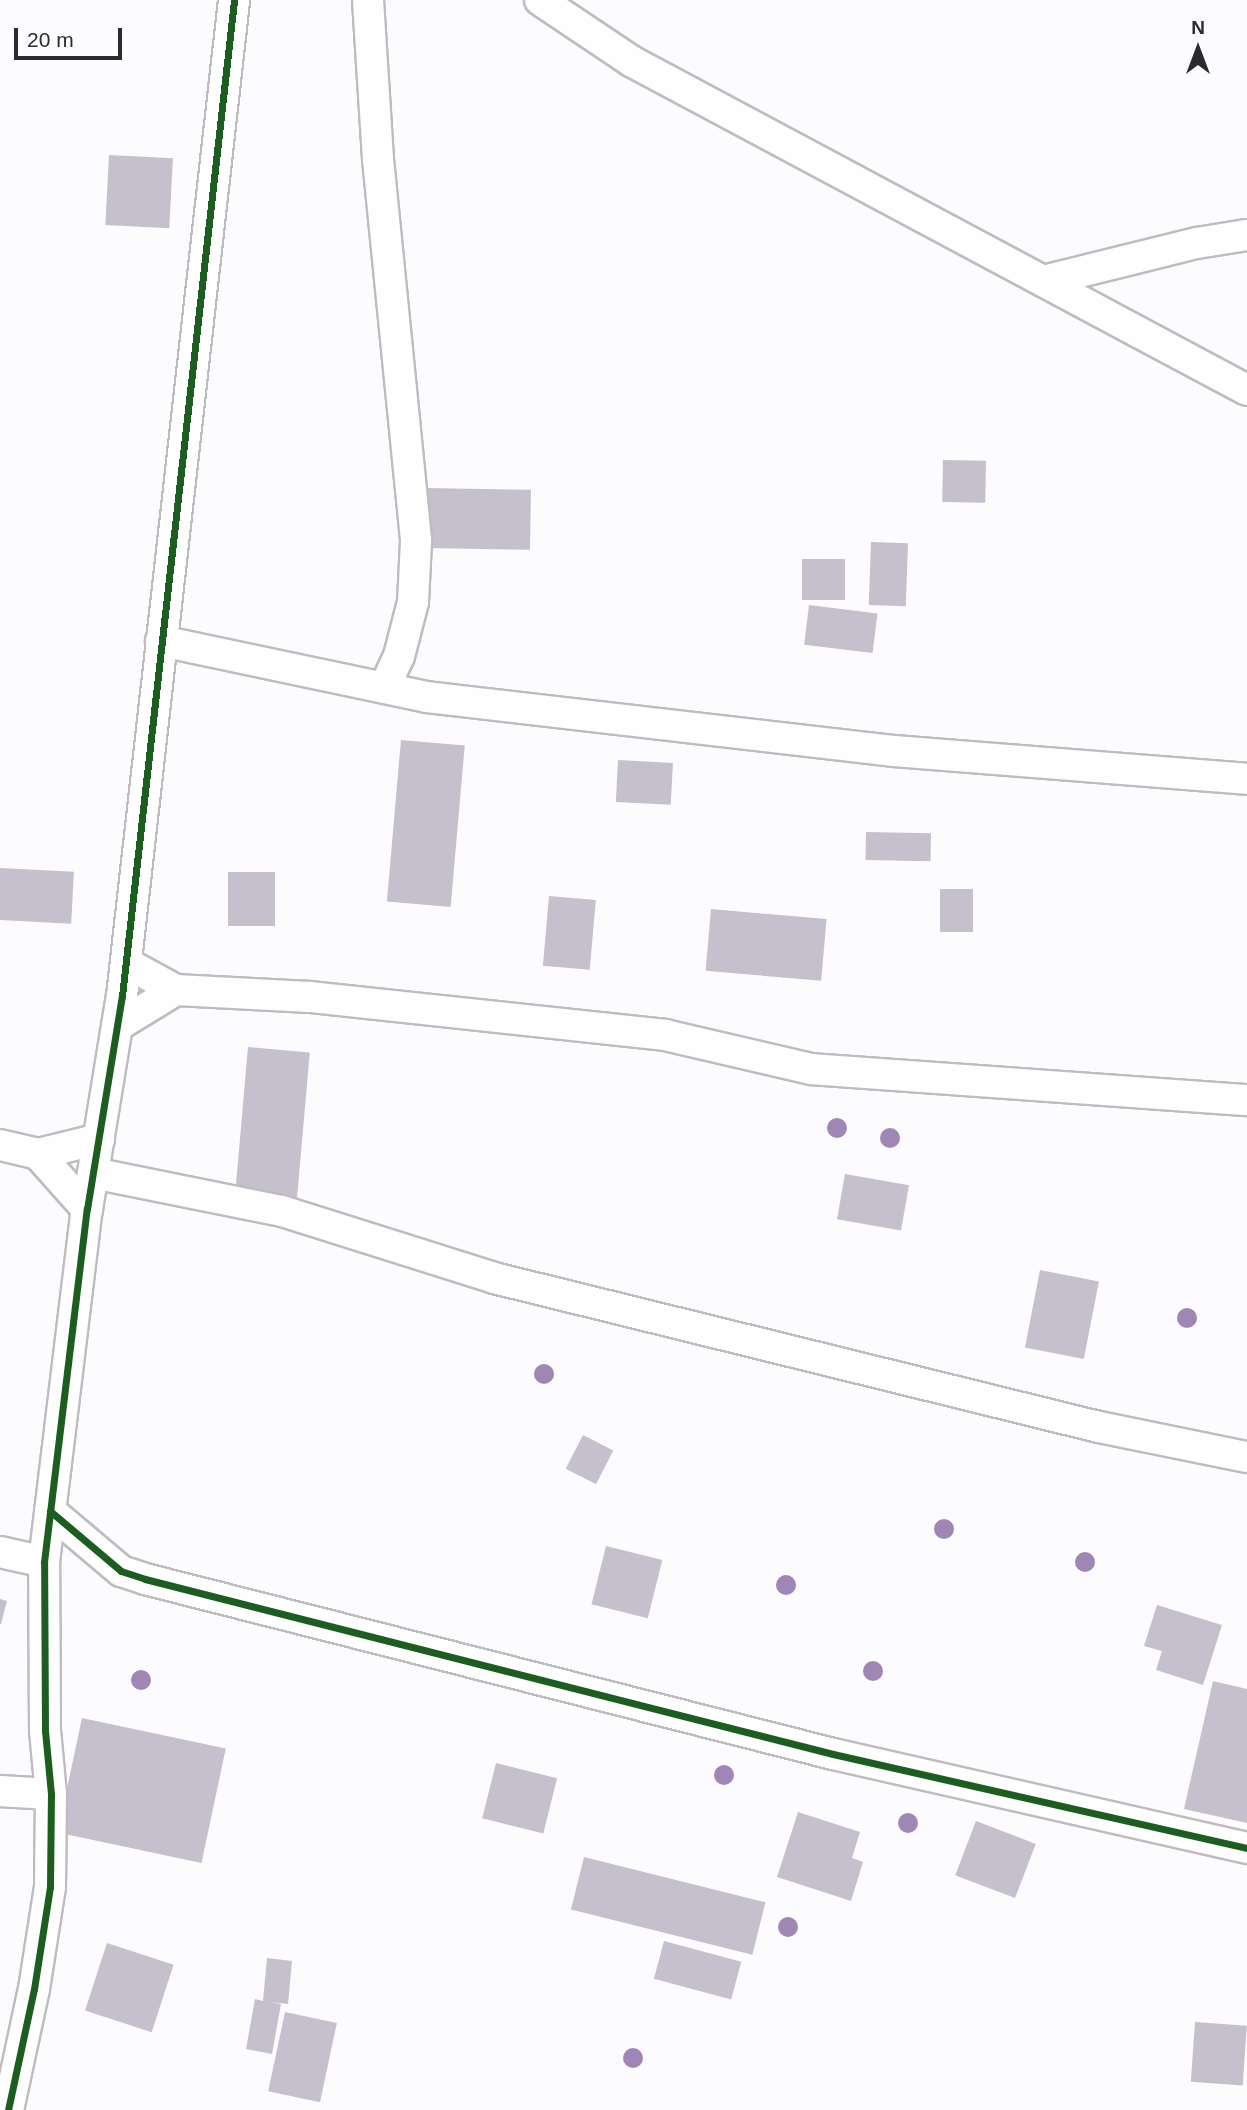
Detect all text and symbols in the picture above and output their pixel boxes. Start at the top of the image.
scale bar [18,14,126,58]
north arrow [1163,14,1233,84]
text: N [1191,17,1205,38]
text: 20 m [27,28,74,51]

